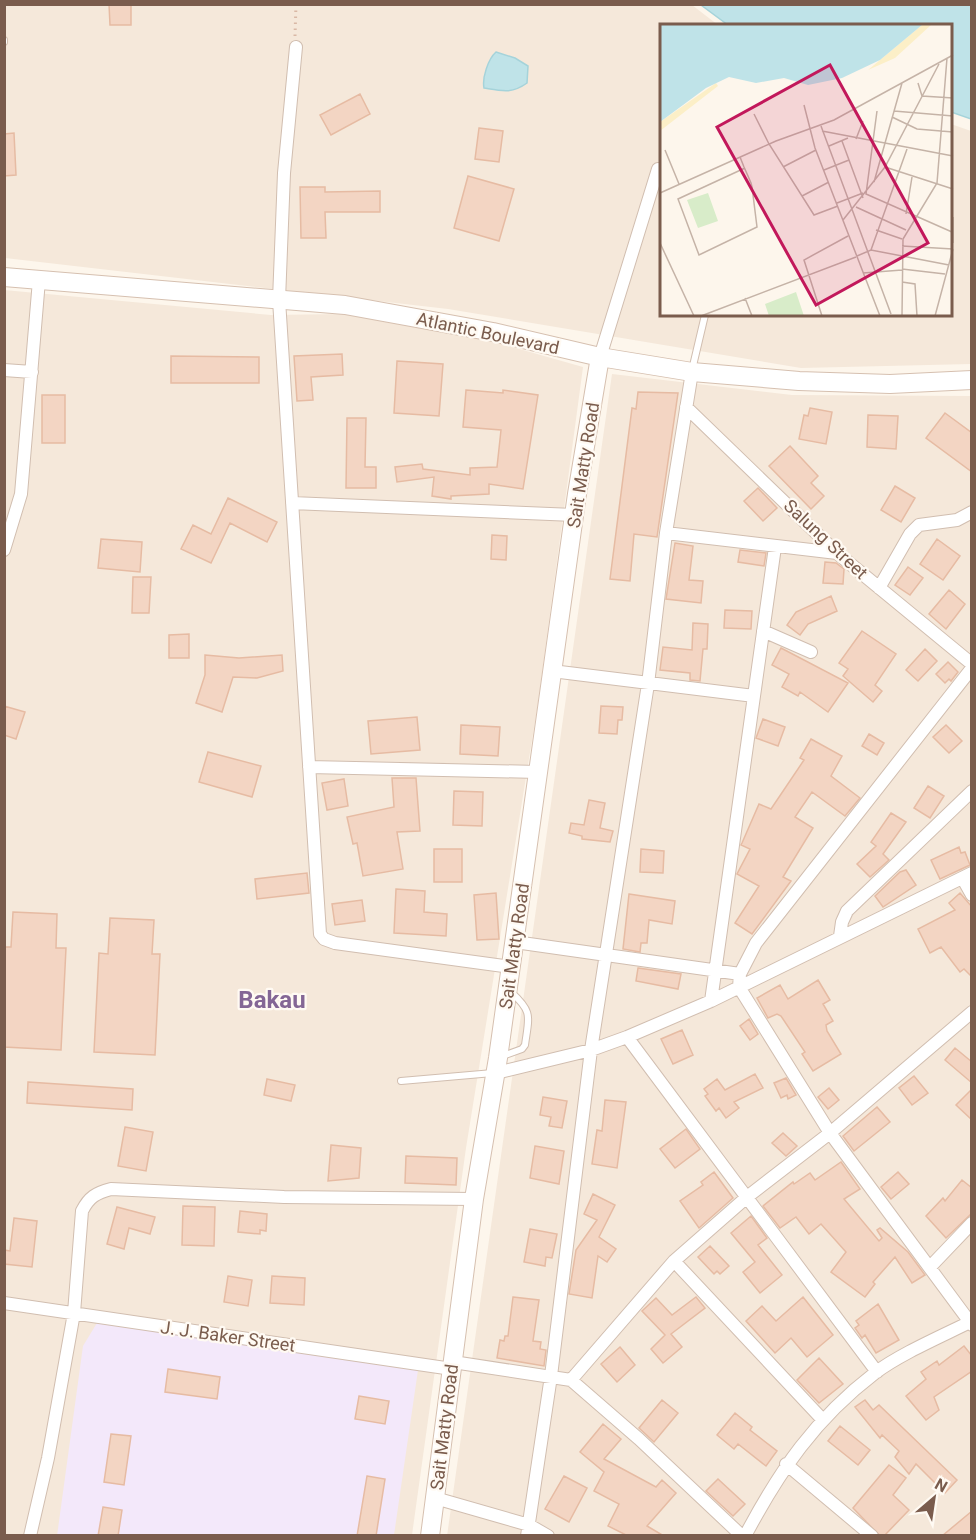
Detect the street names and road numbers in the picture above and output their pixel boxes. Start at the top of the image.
street label: Atlantic Boulevard [415,308,561,358]
street label: Sait Matty Road [563,401,603,529]
street label: Salung Street [780,495,872,583]
street label: Sait Matty Road [495,882,533,1010]
street label: J. J. Baker Street [159,1316,297,1356]
street label: Sait Matty Road [426,1363,462,1491]

